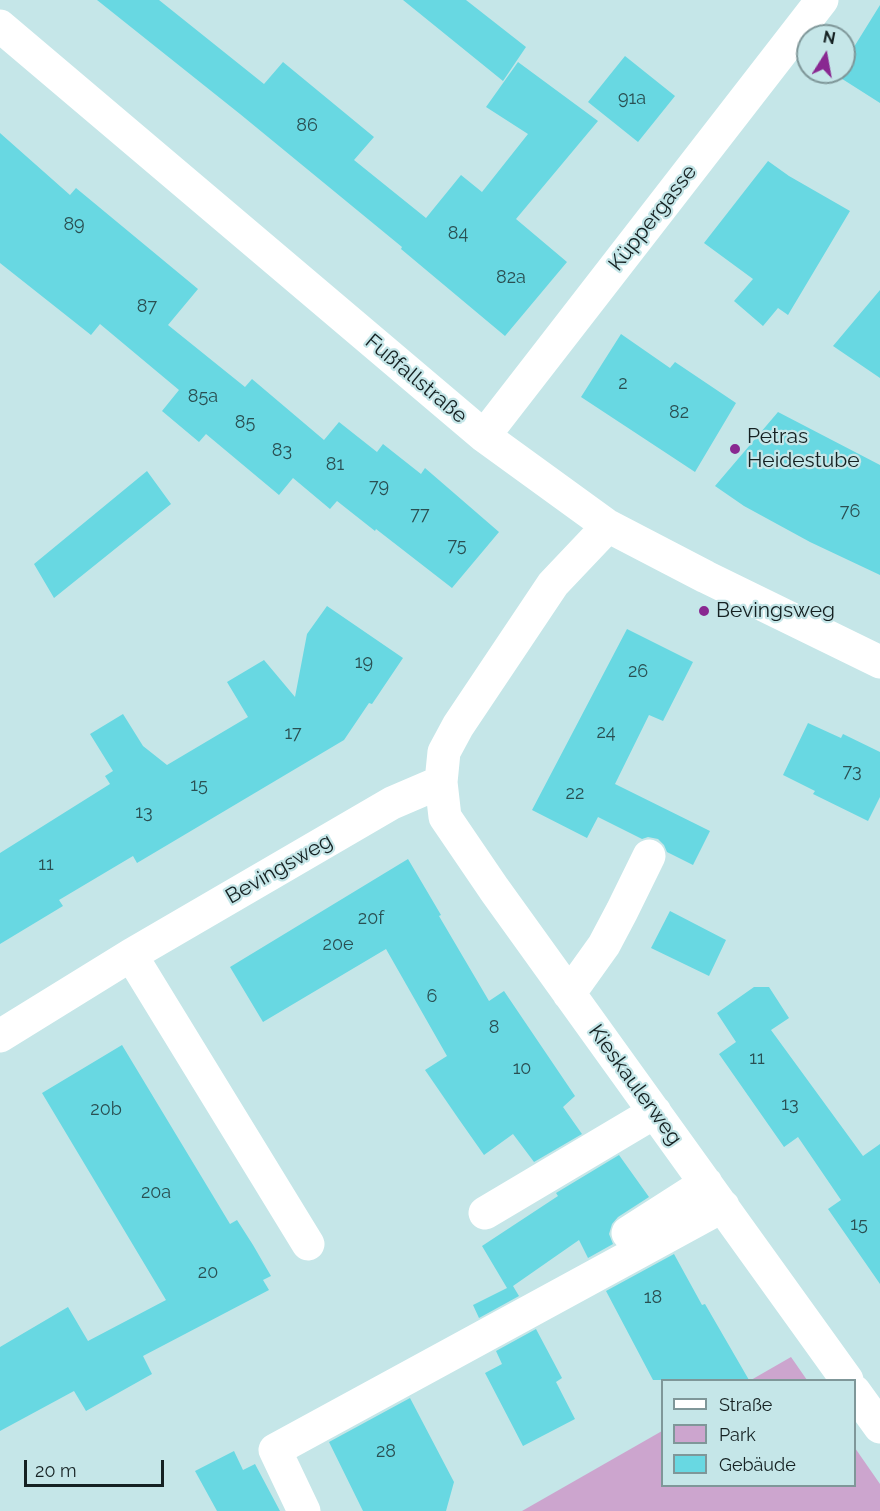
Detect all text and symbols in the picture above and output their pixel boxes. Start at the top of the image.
north arrow [796,24,856,84]
text: N [821,27,837,48]
house number: 91a [618,88,646,110]
house number: 86 [296,115,318,137]
street label: Küppergasse [604,160,702,276]
house number: 89 [63,214,85,236]
house number: 84 [448,223,468,245]
house number: 82a [496,267,526,289]
house number: 87 [137,296,157,318]
street label: Fußfallstraße [360,329,472,429]
house number: 2 [618,373,628,395]
house number: 85a [188,386,218,408]
house number: 82 [669,402,689,424]
house number: 85 [235,412,255,434]
place label: Petras Heidestube [747,424,860,474]
house number: 83 [272,440,292,462]
marker: Petras Heidestube [728,442,742,456]
house number: 81 [326,454,344,476]
house number: 79 [369,476,389,498]
house number: 76 [840,501,860,523]
house number: 77 [410,504,430,526]
house number: 75 [447,535,467,557]
place label: Bevingsweg [716,598,835,624]
marker: Bevingsweg [697,604,711,618]
house number: 19 [355,652,373,674]
house number: 26 [628,661,648,683]
house number: 24 [596,722,616,744]
house number: 17 [284,723,302,745]
house number: 73 [842,761,862,783]
house number: 15 [190,775,208,797]
house number: 22 [566,783,584,805]
house number: 13 [135,802,153,824]
street label: Bevingsweg [221,828,337,910]
house number: 11 [38,854,54,876]
house number: 20f [358,908,384,930]
house number: 20e [323,934,353,956]
house number: 6 [427,986,437,1008]
house number: 8 [489,1017,499,1039]
street label: Kieskaulerweg [583,1020,687,1150]
house number: 11 [749,1048,765,1070]
house number: 10 [513,1058,531,1080]
house number: 13 [781,1094,799,1116]
house number: 20b [90,1099,122,1121]
house number: 20a [141,1182,171,1204]
house number: 15 [850,1214,868,1236]
house number: 20 [198,1262,218,1284]
house number: 18 [644,1287,662,1309]
legend [661,1379,856,1487]
text: Straße [719,1394,772,1415]
text: Park [719,1424,756,1445]
house number: 28 [376,1441,396,1463]
scale bar [27,1448,166,1486]
text: Gebäude [719,1454,796,1475]
text: 20 m [35,1460,77,1481]

